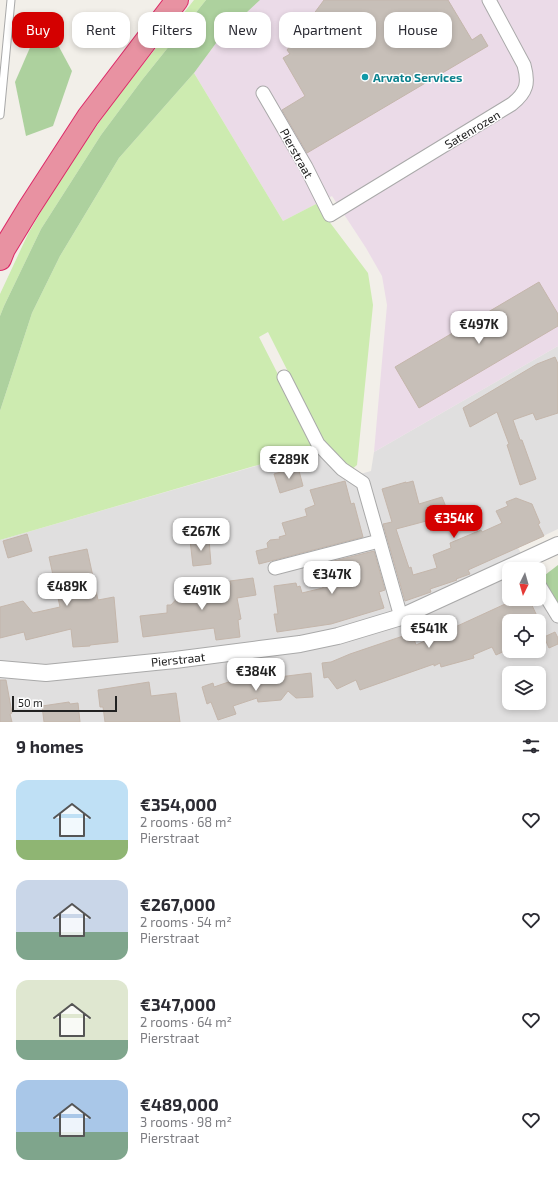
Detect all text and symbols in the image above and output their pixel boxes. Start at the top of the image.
chip: Buy [12,12,64,48]
chip: Rent [72,12,130,48]
chip: Filters [138,12,206,48]
chip: New [214,12,271,48]
chip: Apartment [279,12,376,48]
chip: House [384,12,452,48]
place label: Arvato Services [373,70,462,84]
marker: Arvato Services [360,72,370,82]
street label: Satenrozen [442,107,502,151]
street label: Pierstraat [278,126,317,181]
pin: €497K [451,311,507,345]
text: €497K [459,316,499,332]
pin: €289K [261,446,317,480]
text: €289K [269,451,309,467]
pin: €354K [426,505,482,539]
text: €354K [434,510,474,526]
pin: €267K [173,518,229,552]
text: €267K [182,523,220,539]
pin: €347K [304,561,360,595]
north arrow [502,562,546,606]
map controls [502,562,546,710]
text: €347K [312,566,352,582]
pin: €489K [39,573,95,607]
pin: €491K [174,577,230,611]
text: €489K [47,578,87,594]
text: €491K [183,582,221,598]
button: locate [502,614,546,658]
pin: €541K [401,615,457,649]
text: €541K [410,620,448,636]
street label: Pierstraat [150,649,206,669]
pin: €384K [228,658,284,692]
text: €384K [236,663,276,679]
button: layers [502,666,546,710]
scale bar [12,694,117,713]
text: 50 m [18,696,43,709]
icon: filters [520,735,542,757]
text: 9 homes [16,736,84,756]
text: €354,000 [140,794,217,814]
icon: home [48,796,96,844]
icon: heart [520,809,542,831]
text: 2 rooms · 68 m² [140,814,232,830]
text: Pierstraat [140,830,199,846]
text: €267,000 [140,894,215,914]
icon: home [48,896,96,944]
icon: heart [520,909,542,931]
text: 2 rooms · 54 m² [140,914,232,930]
text: Pierstraat [140,930,199,946]
text: €347,000 [140,994,216,1014]
icon: home [48,996,96,1044]
icon: heart [520,1009,542,1031]
text: 2 rooms · 64 m² [140,1014,232,1030]
text: Pierstraat [140,1030,199,1046]
text: €489,000 [140,1094,219,1114]
icon: home [48,1096,96,1144]
icon: heart [520,1109,542,1131]
text: 3 rooms · 98 m² [140,1114,232,1130]
text: Pierstraat [140,1130,199,1146]

